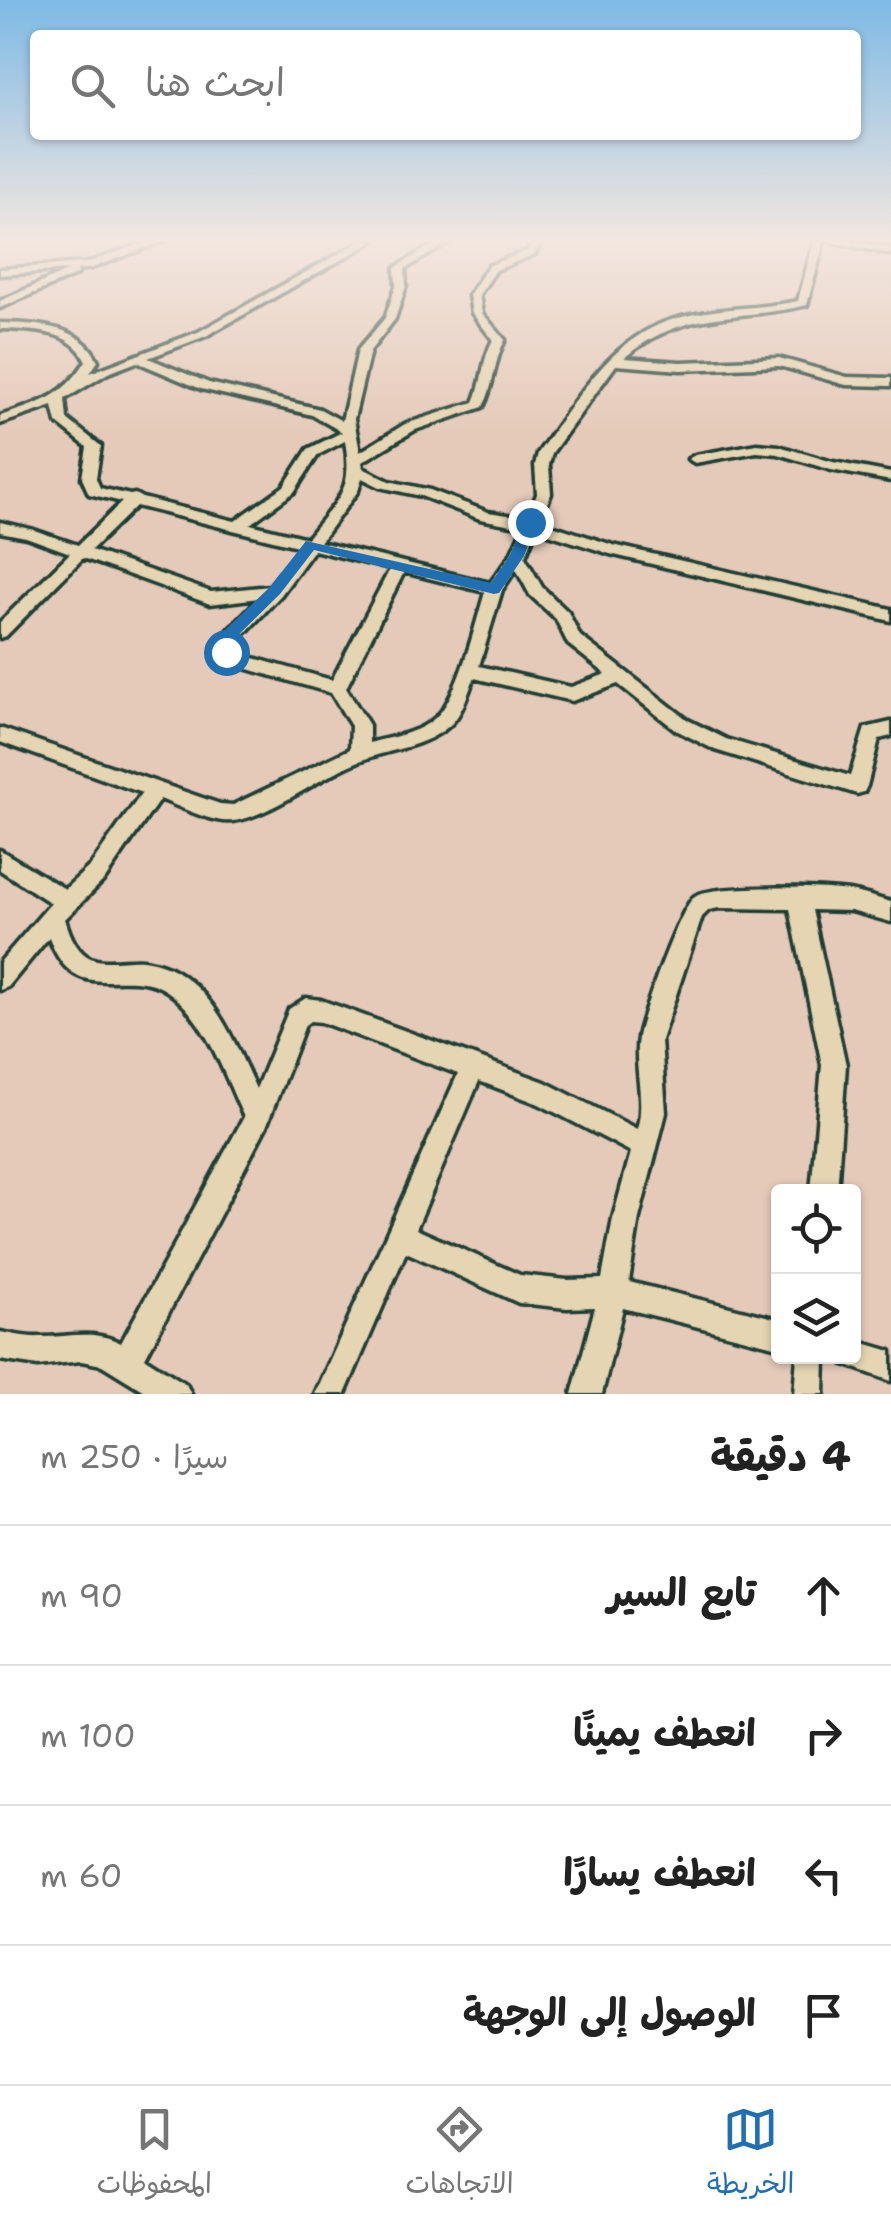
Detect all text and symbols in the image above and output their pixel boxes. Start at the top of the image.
search box [30,30,861,140]
text: ابحث هنا [145,57,285,108]
icon: search [65,58,120,113]
route end [508,500,554,546]
route start [204,630,250,676]
map controls [771,1184,861,1364]
button: locate [771,1184,861,1274]
button: layers [771,1274,861,1364]
text: 4 دقيقة [710,1428,851,1484]
text: سيرًا · 250 m [40,1435,228,1478]
text: تابع السير [608,1567,756,1618]
icon: ahead [796,1568,851,1623]
text: 90 m [40,1574,123,1617]
text: انعطف يمينًا [573,1707,756,1758]
icon: right [796,1708,851,1763]
text: 100 m [40,1714,136,1757]
text: انعطف يسارًا [563,1847,756,1898]
icon: left [796,1848,851,1903]
text: 60 m [40,1854,122,1897]
text: الوصول إلى الوجهة [463,1987,756,2038]
icon: arrive [796,1988,851,2043]
tab: المحفوظات [97,2102,212,2208]
tab: الاتجاهات [405,2102,514,2208]
tab: الخريطة [707,2102,794,2208]

